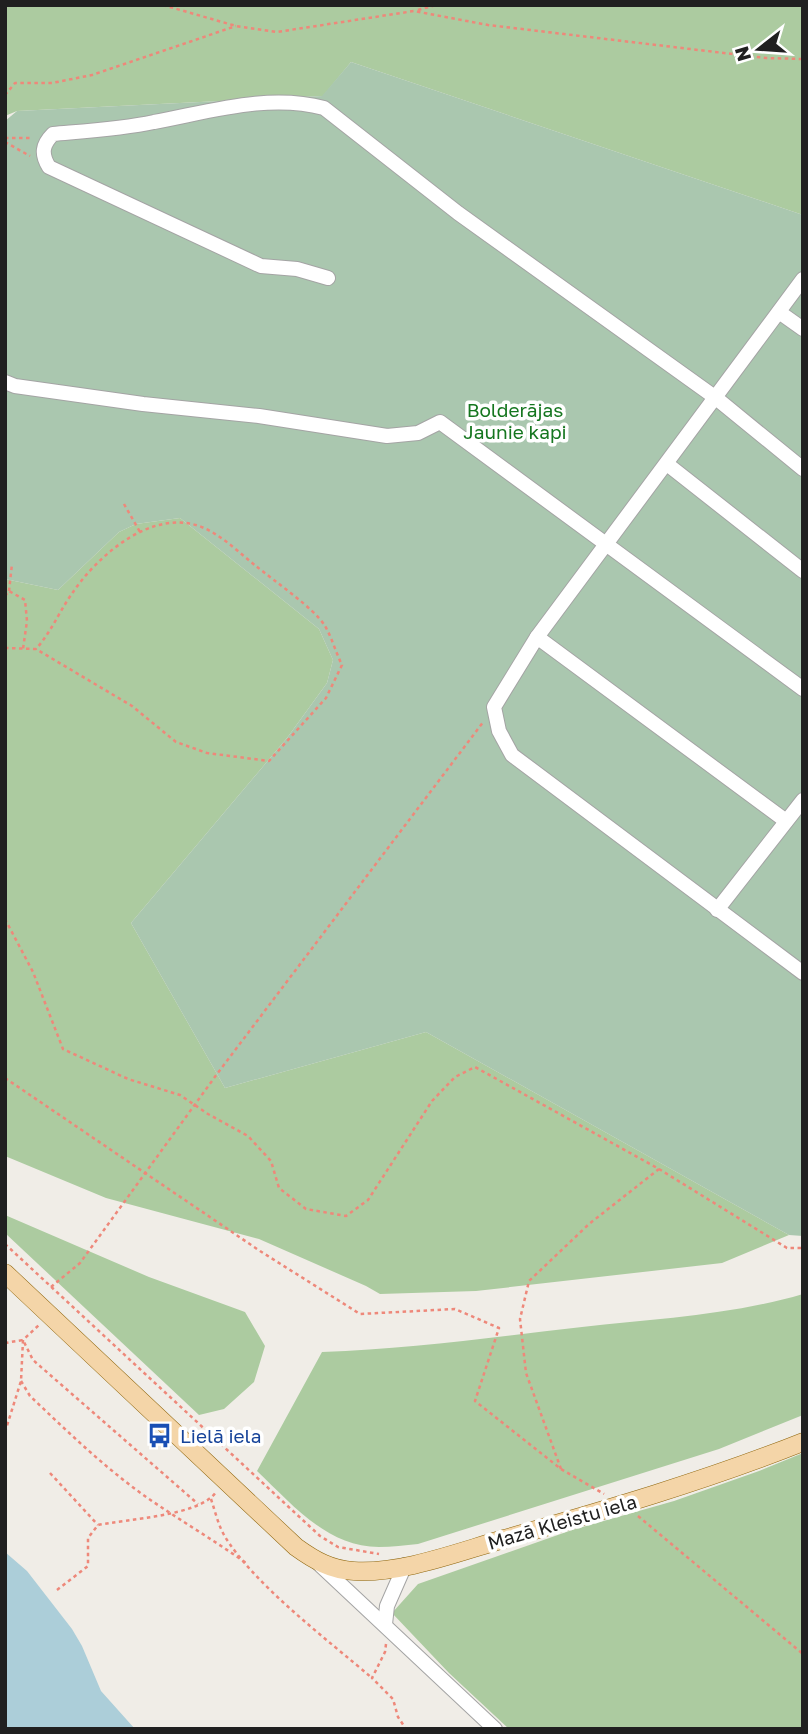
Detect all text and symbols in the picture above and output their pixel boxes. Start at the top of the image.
north arrow [724,14,794,84]
text: N [729,44,755,64]
park label: Bolderājas Jaunie kapi [463,398,567,443]
bus stop icon: Lielā iela [146,1422,174,1450]
place label: Lielā iela [180,1424,261,1447]
street label: Mazā Kleistu iela [485,1489,639,1554]

